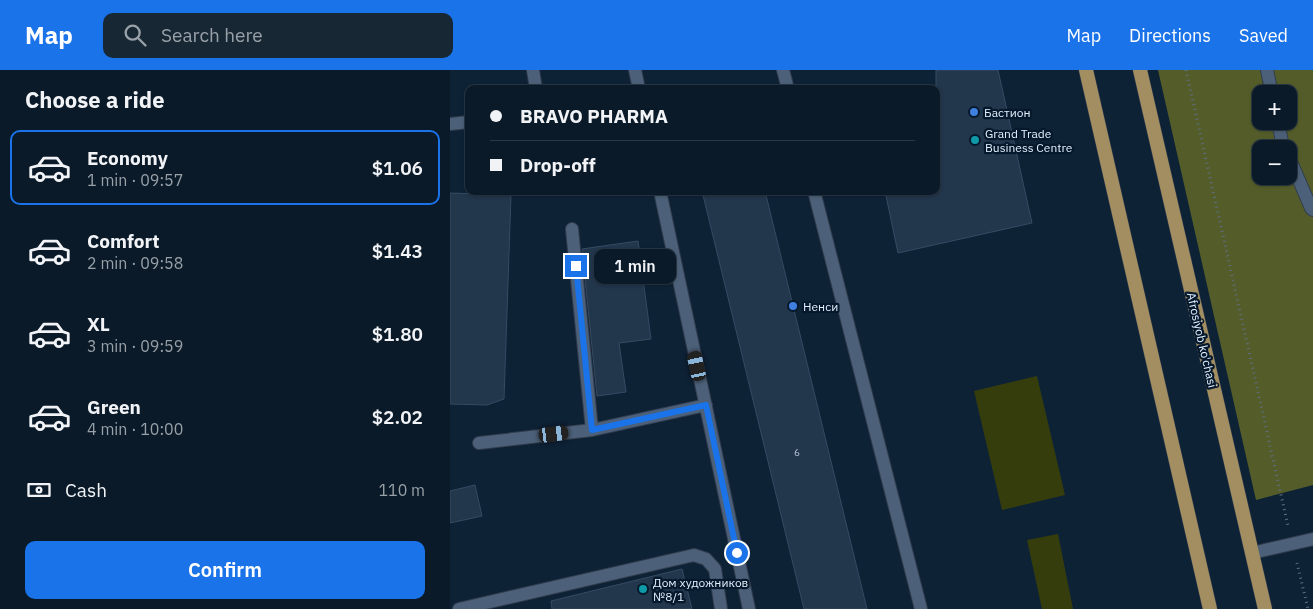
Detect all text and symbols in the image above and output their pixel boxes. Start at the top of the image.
search box [103,13,453,58]
text: Map [25,19,73,51]
icon: search [121,21,149,49]
text: Search here [161,23,263,47]
text: Map [1066,24,1101,47]
text: Directions [1129,24,1211,47]
text: Saved [1239,24,1288,47]
text: Choose a ride [25,85,165,114]
map controls [1252,85,1297,185]
button: + [1252,85,1297,130]
text: BRAVO PHARMA [520,104,668,128]
place label: Бастион [984,105,1031,120]
marker: Бастион [968,106,980,118]
place label: Grand Trade Business Centre [985,126,1073,155]
marker: Grand Trade Business Centre [969,134,981,146]
button: − [1252,140,1297,185]
icon: car [27,145,72,190]
text: Economy [87,146,168,170]
text: Drop-off [520,153,596,177]
text: $1.06 [372,156,423,180]
text: 1 min · 09:57 [87,170,183,190]
icon: car [27,228,72,273]
text: Comfort [87,229,160,253]
text: $1.43 [372,239,423,263]
callout: 1 min [594,248,676,284]
text: 2 min · 09:58 [87,253,183,273]
route end [565,255,587,277]
text: 1 min [614,256,656,276]
street label: Afrosiyob ko'chasi [1184,291,1220,389]
place label: Ненси [803,299,838,314]
marker: Ненси [787,300,799,312]
icon: car [27,311,72,356]
text: XL [87,312,110,336]
text: $1.80 [372,322,423,346]
text: 3 min · 09:59 [87,336,183,356]
car [686,350,707,382]
icon: car [27,394,72,439]
text: Green [87,395,141,419]
text: $2.02 [372,405,423,429]
text: 4 min · 10:00 [87,419,183,439]
car [538,425,569,443]
house number: 6 [794,446,800,459]
icon: cash [25,476,53,504]
text: Cash [65,478,107,502]
text: 110 m [378,480,425,500]
button: Confirm [25,541,425,599]
route start [726,542,748,564]
place label: Дом художников №8/1 [653,575,748,604]
marker: Дом художников №8/1 [637,583,649,595]

